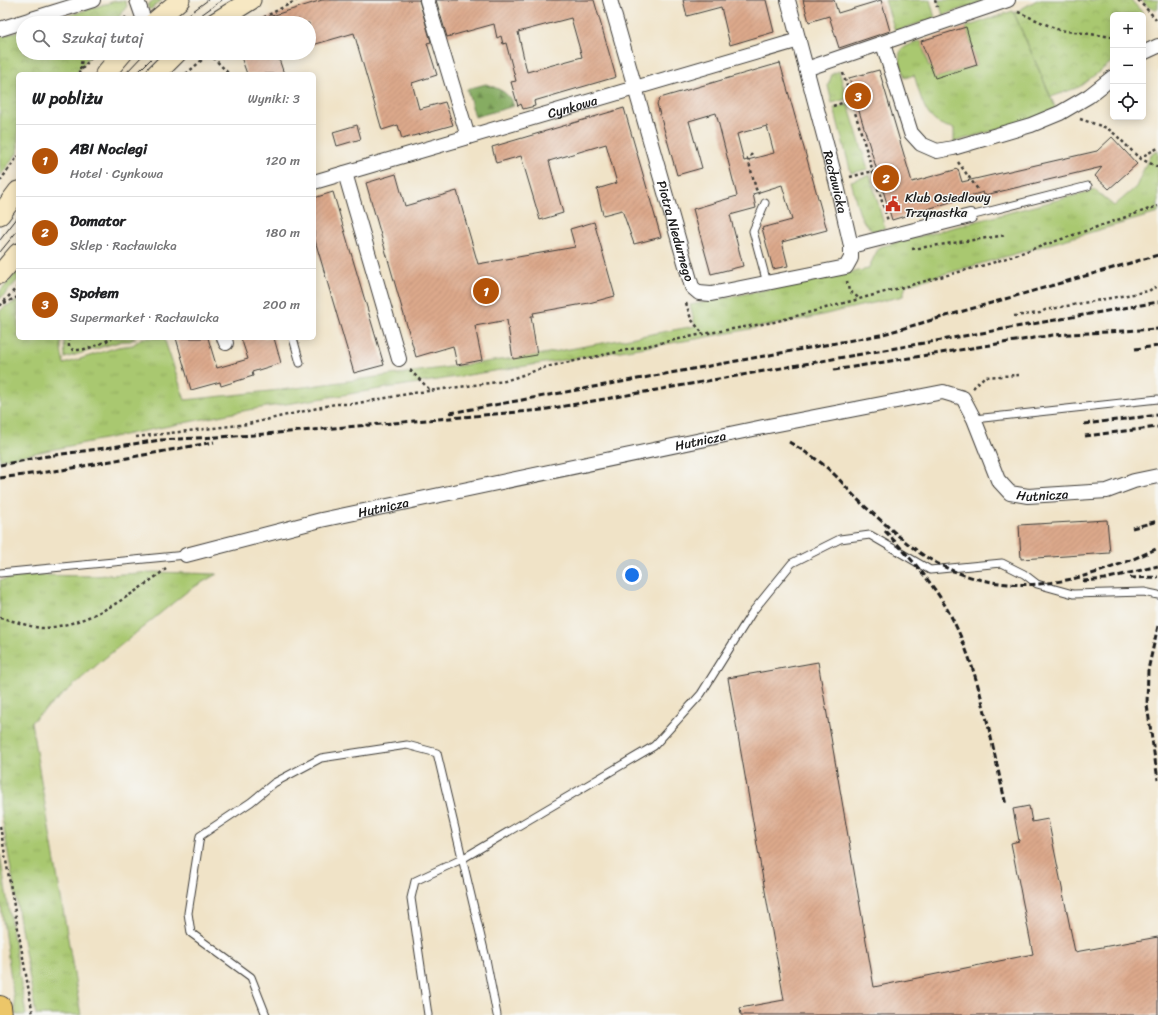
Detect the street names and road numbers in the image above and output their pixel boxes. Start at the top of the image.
street label: Cynkowa [544,88,600,125]
street label: Racławicka [817,148,855,216]
street label: Piotra Niedurnego [651,177,701,285]
street label: Hutnicza [673,424,728,457]
street label: Hutnicza [1015,482,1069,508]
street label: Hutnicza [356,490,411,523]

